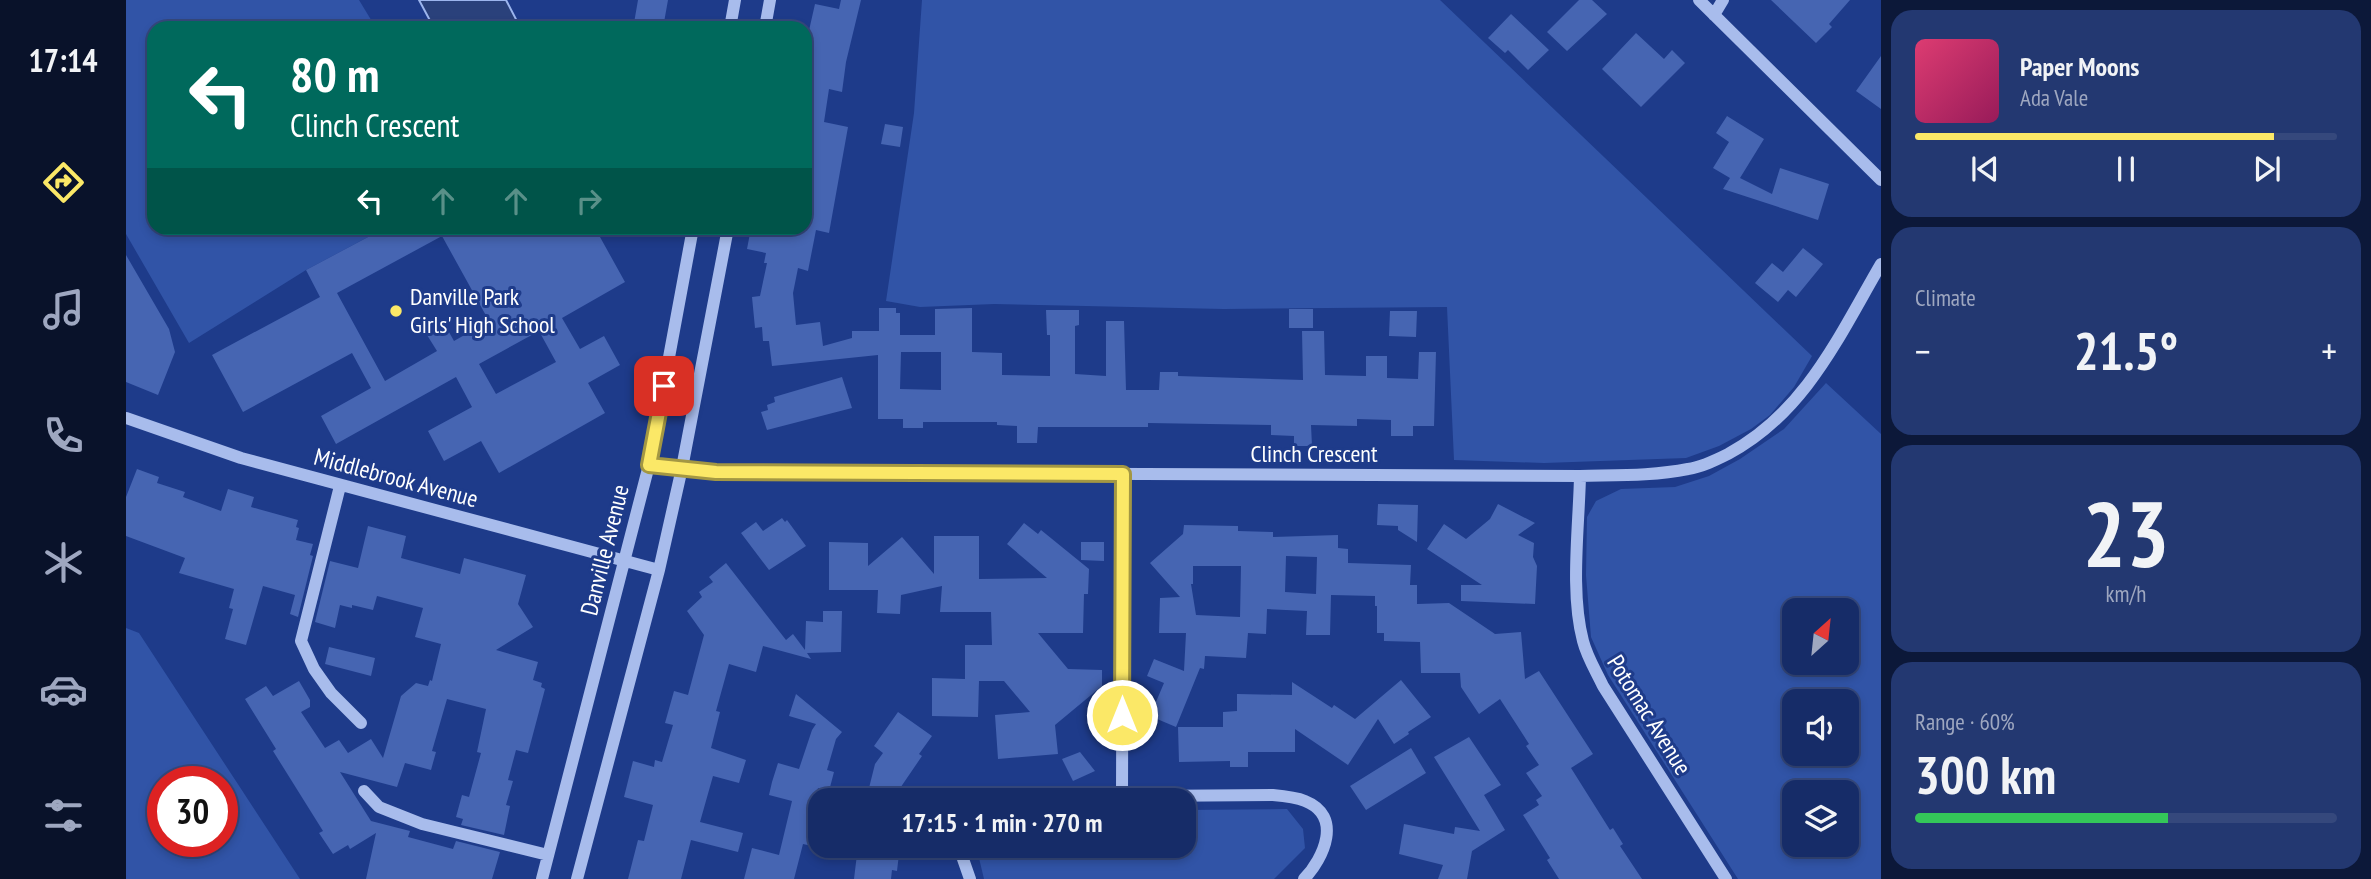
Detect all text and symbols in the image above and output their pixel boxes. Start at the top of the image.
text: 17:14 [28,39,98,81]
text: 80 m [290,42,379,106]
icon: left [175,49,266,140]
text: Paper Moons [2020,50,2139,83]
text: Ada Vale [2020,83,2088,112]
text: Clinch Crescent [290,104,459,146]
icon: previous [1966,150,2004,188]
icon: pause [2107,150,2145,188]
icon: next [2248,150,2286,188]
icon: directions [39,158,88,207]
icon: left [351,182,389,220]
icon: ahead [424,182,462,220]
icon: ahead [497,182,535,220]
icon: right [570,182,608,220]
place label: Danville Park Girls' High School [410,281,555,340]
text: Climate [1915,283,1976,312]
icon: music [39,285,88,334]
marker: Danville Park Girls' High School [388,303,404,319]
text: 21.5° [2074,317,2178,384]
text: − [1915,326,1931,375]
text: + [2321,326,2337,375]
pin [634,356,694,416]
icon: arrive [645,367,683,405]
icon: phone [39,411,88,460]
street label: Clinch Crescent [1251,438,1378,469]
street label: Middlebrook Avenue [311,441,481,514]
text: 23 [2083,474,2170,592]
street label: Danville Avenue [573,481,636,618]
icon: climate [39,538,88,587]
text: km/h [2106,579,2146,608]
north arrow [1782,598,1858,676]
map controls [1782,598,1859,857]
street label: Potomac Avenue [1600,649,1699,781]
icon: car [39,665,88,714]
position arrow [1085,678,1159,752]
button: sound [1782,689,1859,766]
text: Range · 60% [1915,707,2015,736]
text: 300 km [1915,741,2056,808]
speed limit sign: 30 [147,766,238,857]
button: layers [1782,780,1859,857]
icon: filters [39,791,88,840]
text: 17:15 · 1 min · 270 m [902,806,1102,839]

